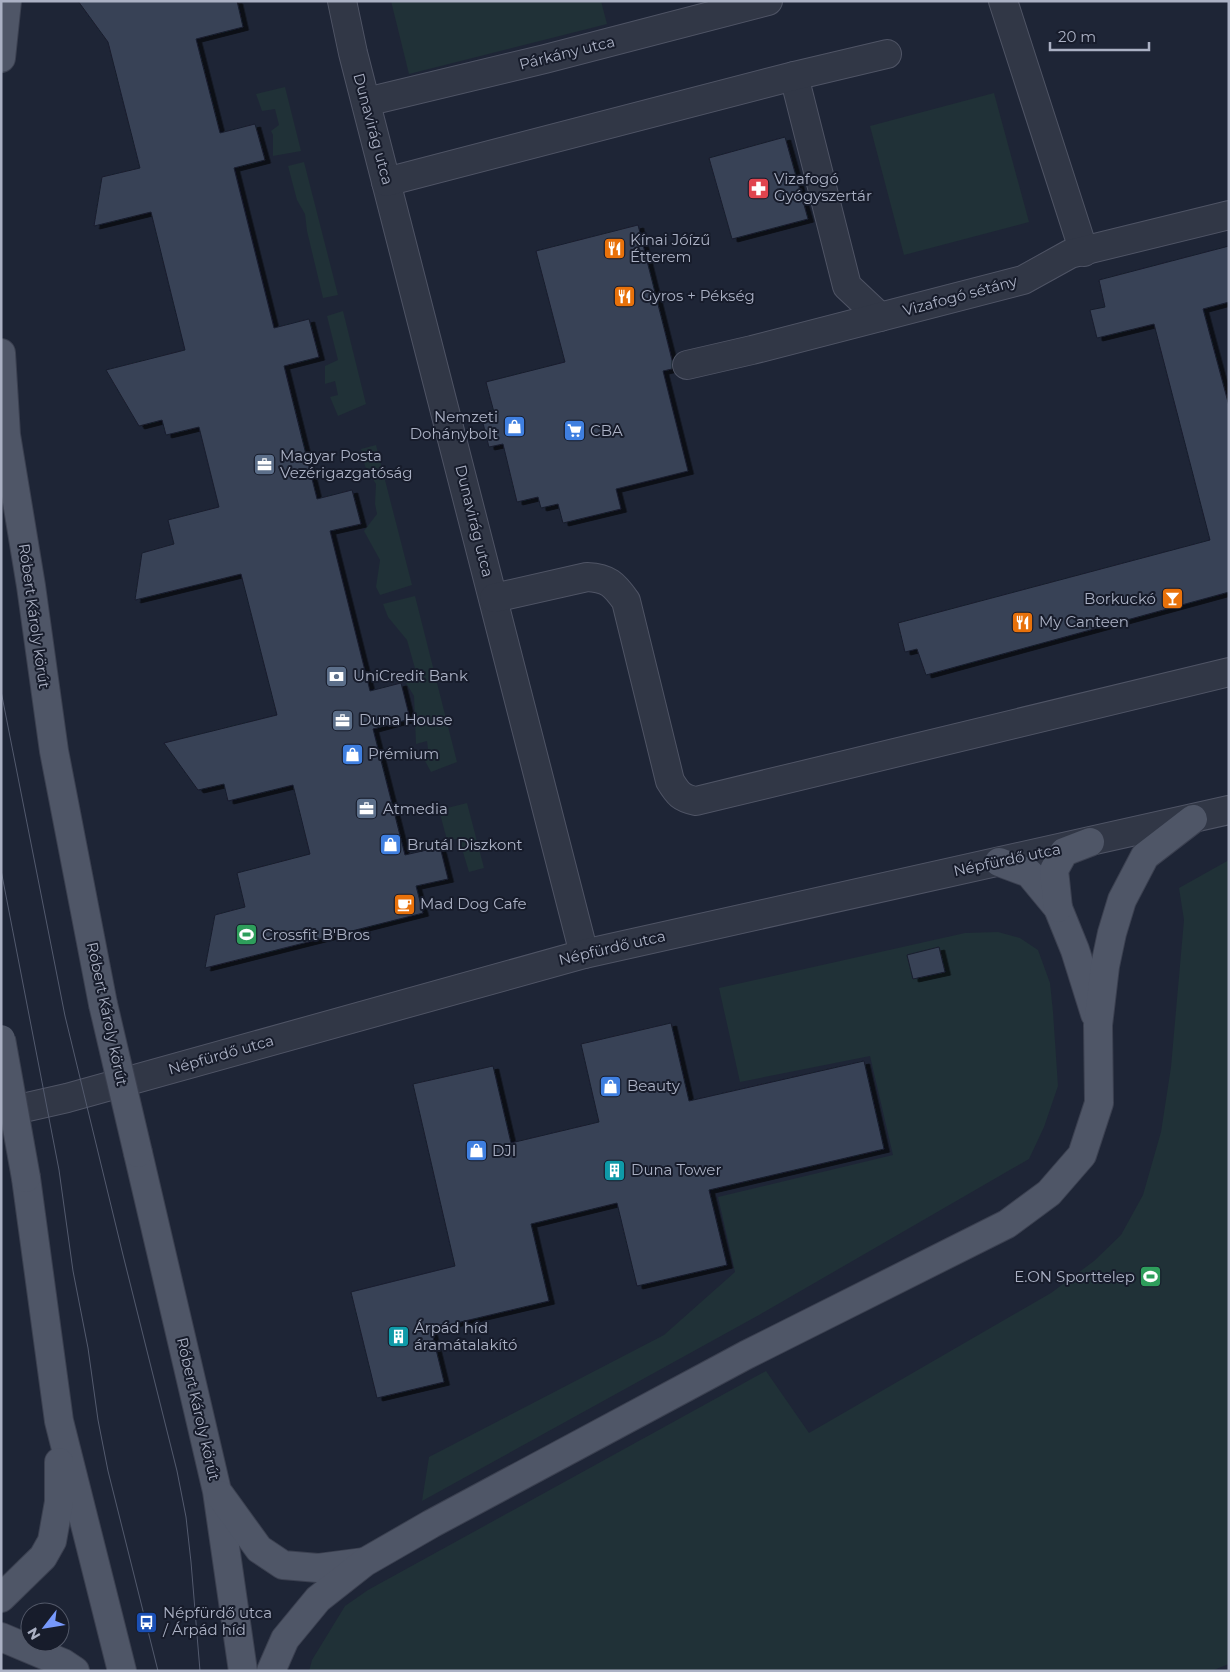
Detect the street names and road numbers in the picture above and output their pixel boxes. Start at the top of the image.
street label: Párkány utca [517,31,617,74]
street label: Dunavirág utca [349,71,398,187]
street label: Vizafogó sétány [901,271,1020,320]
street label: Dunavirág utca [451,463,498,579]
street label: Róbert Károly körút [15,542,54,690]
street label: Népfürdő utca [952,839,1062,880]
street label: Népfürdő utca [557,926,667,969]
street label: Róbert Károly körút [83,940,132,1088]
street label: Népfürdő utca [166,1030,276,1079]
street label: Róbert Károly körút [173,1335,224,1482]

